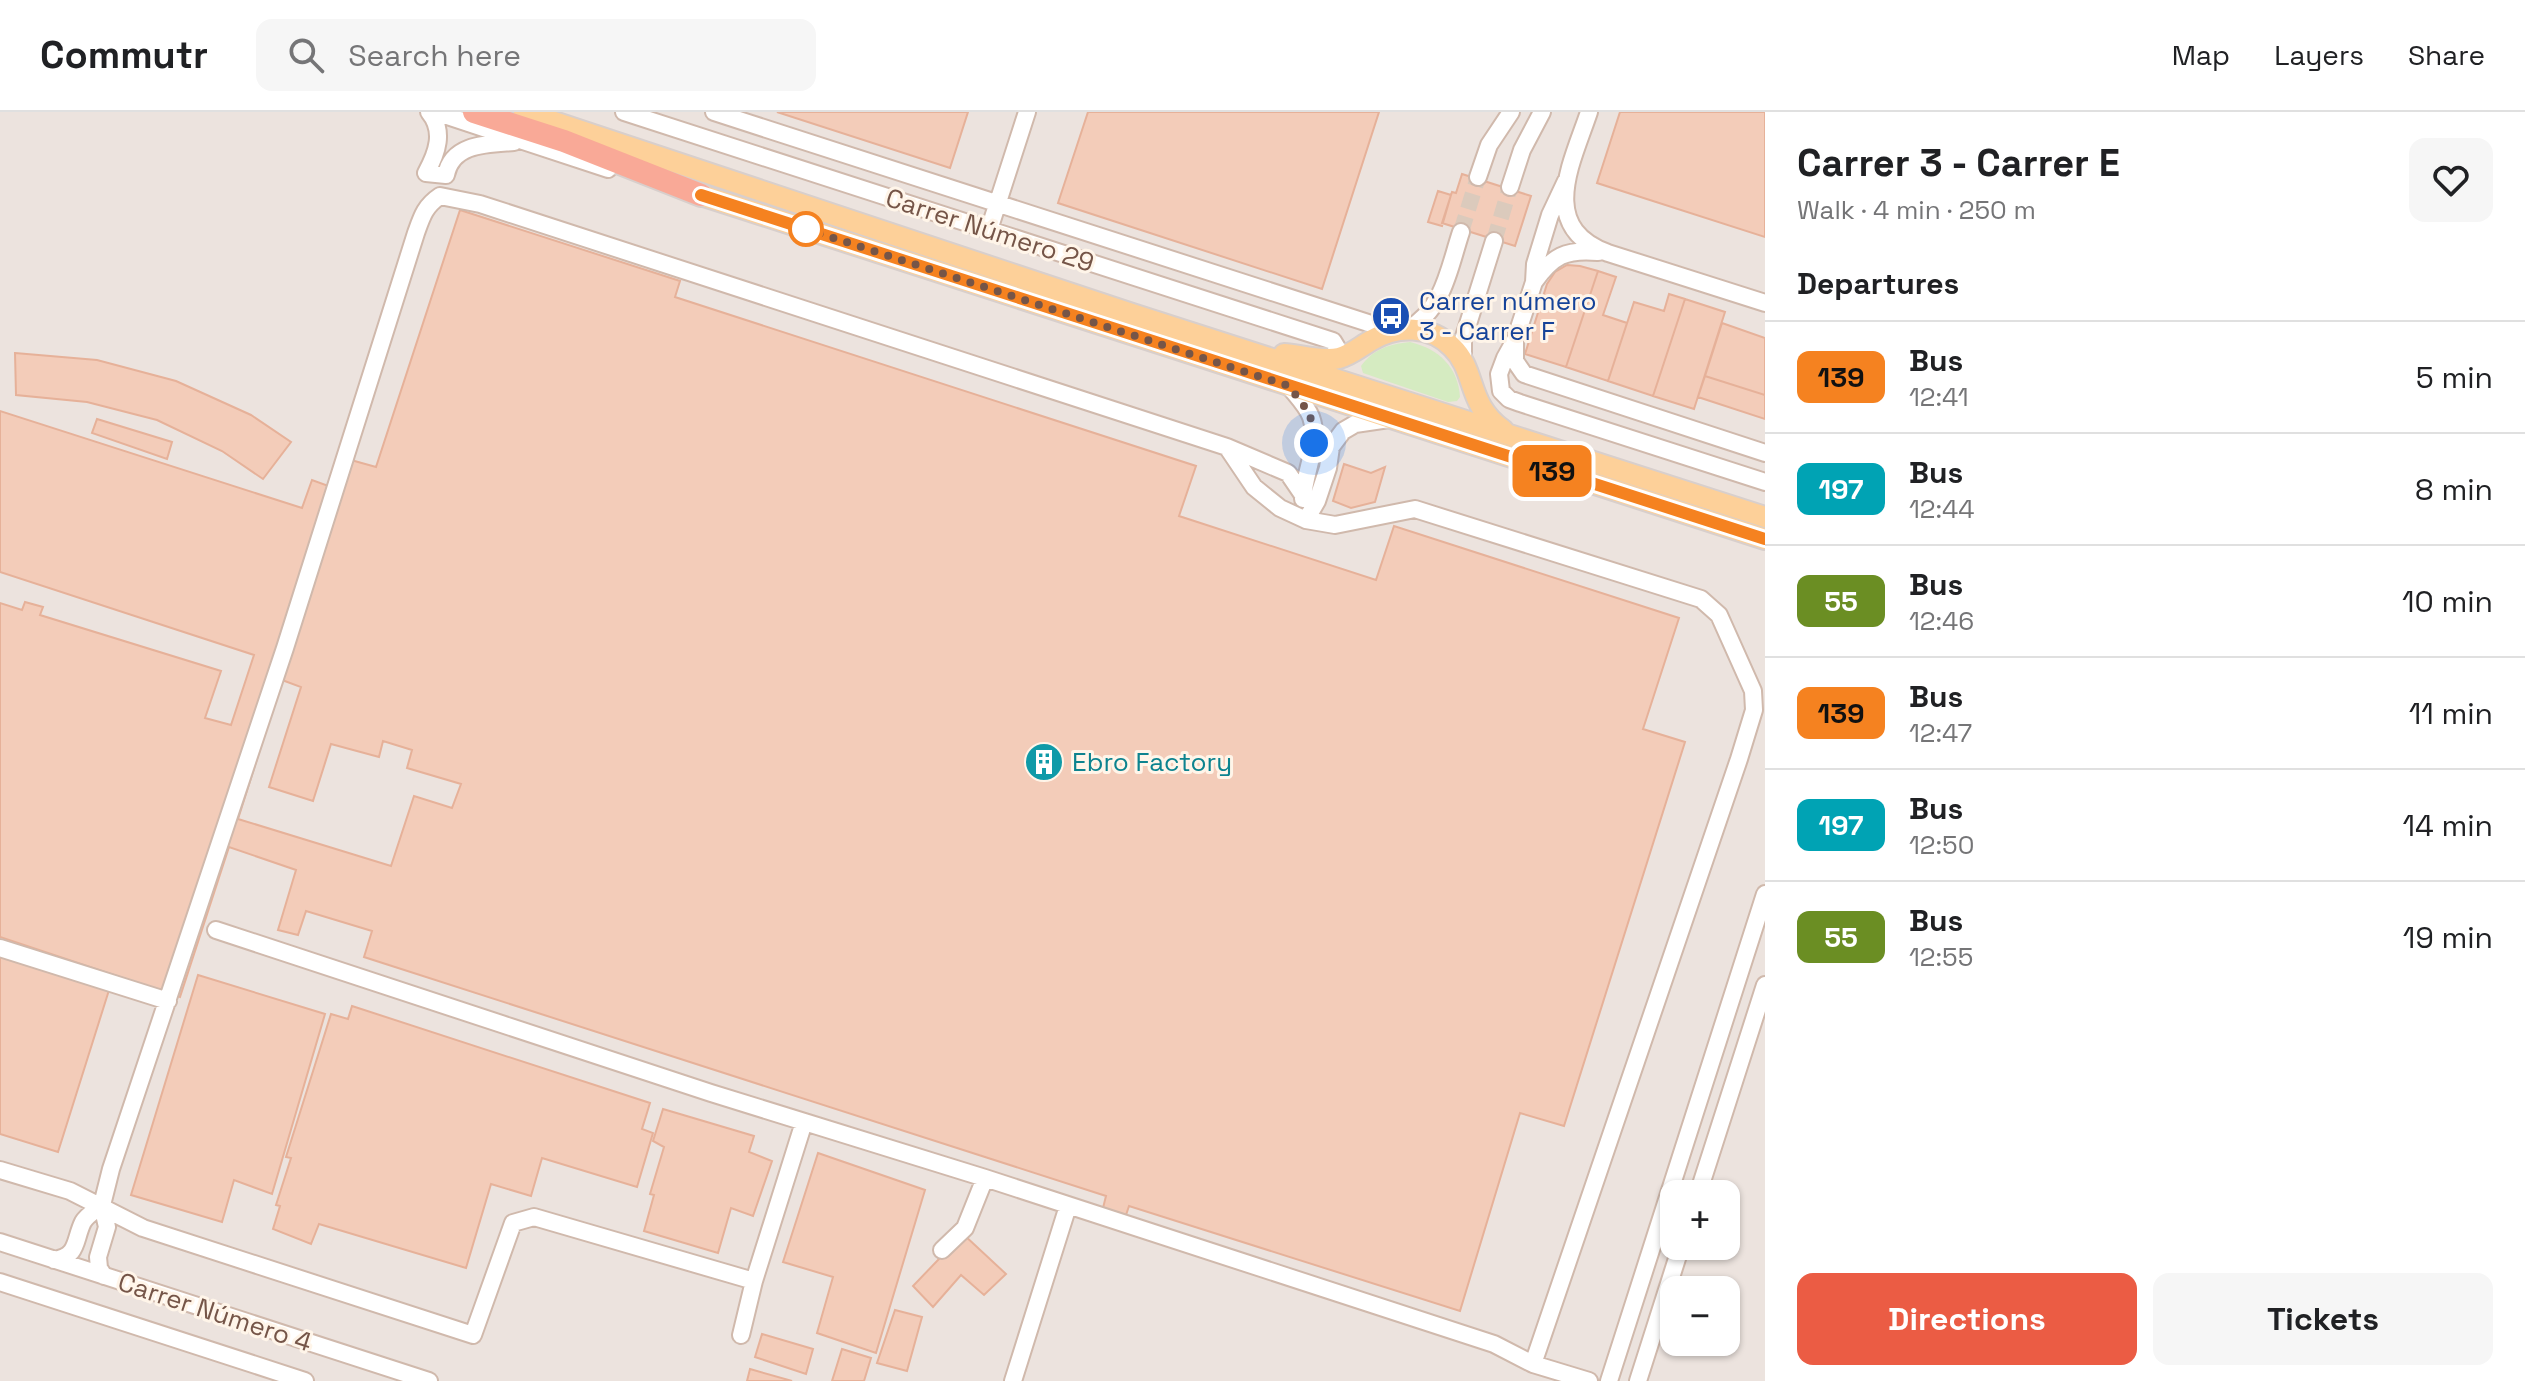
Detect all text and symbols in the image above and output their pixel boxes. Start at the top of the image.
search box [256,19,816,91]
text: Commutr [40,31,208,79]
icon: search [284,33,328,77]
text: Search here [348,36,521,75]
text: Map [2172,37,2230,73]
text: Layers [2274,37,2364,73]
text: Share [2408,37,2485,73]
button: heart [2409,138,2493,222]
text: Carrer 3 - Carrer E [1797,139,2120,187]
street label: Carrer Número 29 [881,180,1099,280]
text: Walk · 4 min · 250 m [1797,193,2036,227]
unlabelled marker [789,212,823,246]
text: Departures [1797,264,1959,303]
place label: Carrer número 3 - Carrer F [1419,284,1596,348]
bus stop icon: Carrer número 3 - Carrer F [1370,295,1412,337]
text: Bus [1909,341,1963,380]
text: 5 min [2416,358,2493,397]
text: 139 [1818,359,1864,395]
text: 12:41 [1909,380,1969,414]
your location [1294,423,1334,463]
line badge: 139 [1506,445,1598,497]
text: 139 [1529,453,1575,489]
text: Bus [1909,453,1963,492]
text: 8 min [2415,470,2493,509]
text: 197 [1819,471,1863,507]
text: 12:44 [1909,492,1975,526]
text: Bus [1909,565,1963,604]
text: 10 min [2402,582,2493,621]
text: 55 [1824,583,1858,619]
text: 12:46 [1909,604,1974,638]
text: Bus [1909,677,1963,716]
text: 11 min [2409,694,2493,733]
text: 139 [1818,695,1864,731]
text: 12:47 [1909,716,1972,750]
building icon: Ebro Factory [1023,741,1065,783]
place label: Ebro Factory [1072,745,1232,779]
text: Bus [1909,789,1963,828]
text: 14 min [2402,806,2493,845]
text: 197 [1819,807,1863,843]
text: 12:50 [1909,828,1974,862]
text: Bus [1909,901,1963,940]
text: 19 min [2403,918,2493,957]
text: 55 [1824,919,1858,955]
text: 12:55 [1909,940,1973,974]
map controls [1660,1180,1740,1356]
button: + [1660,1180,1740,1260]
street label: Carrer Número 4 [114,1265,316,1359]
button: Directions [1797,1273,2137,1365]
button: Tickets [2153,1273,2493,1365]
button: − [1660,1276,1740,1356]

